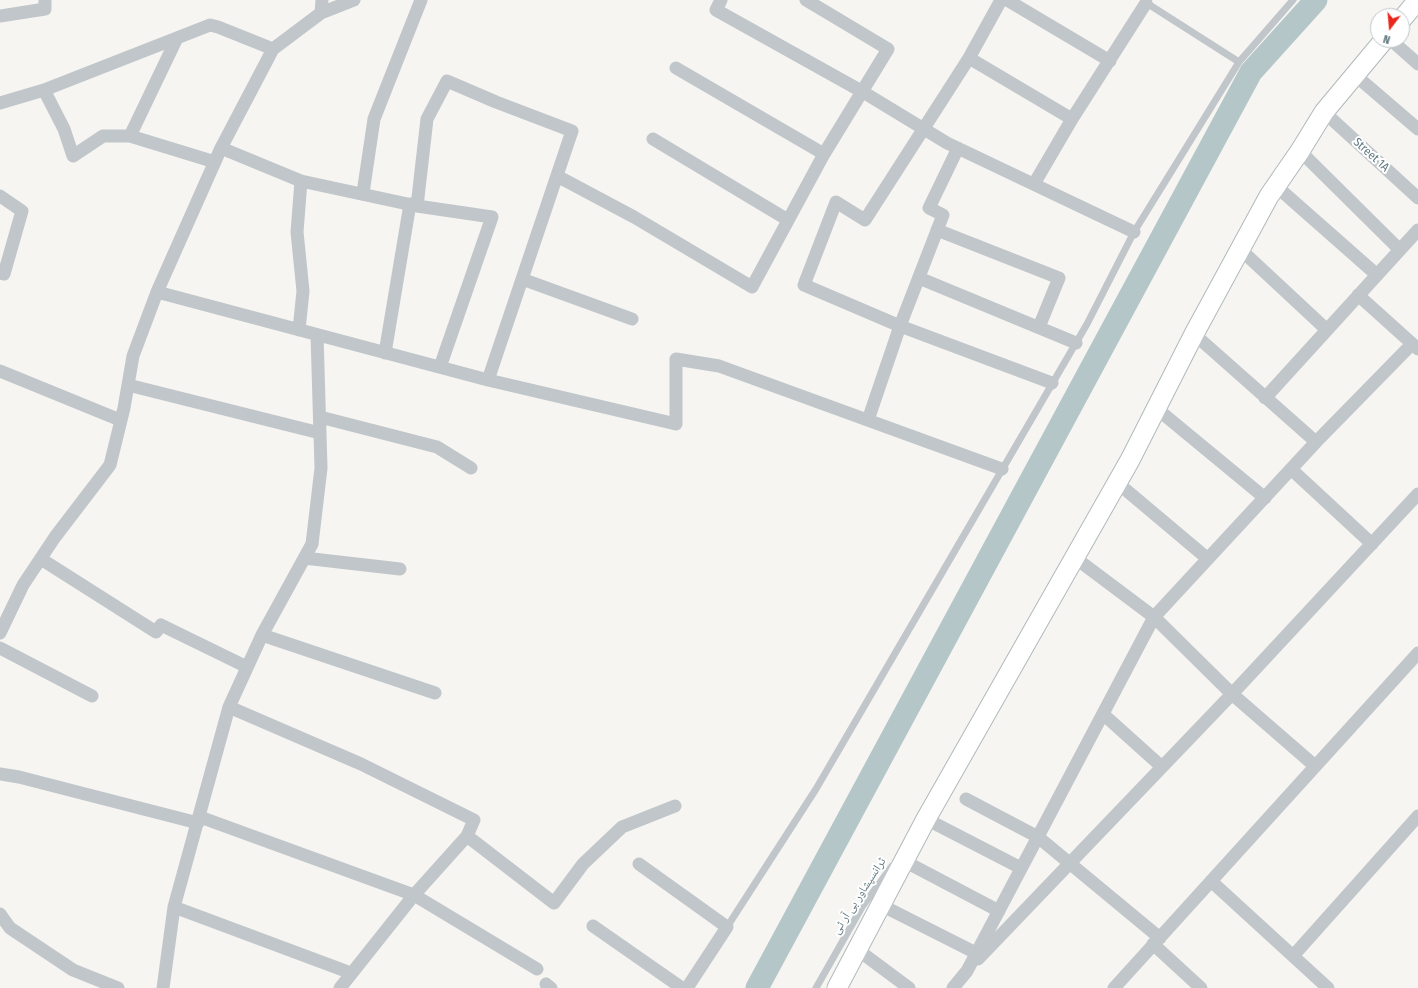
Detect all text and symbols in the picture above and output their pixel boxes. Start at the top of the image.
north arrow [1370,8,1410,48]
text: N [1382,32,1392,46]
street label: Street 1A [1350,135,1392,175]
street label: ٹرانسپشاور بی آر ٹی [829,855,889,937]

